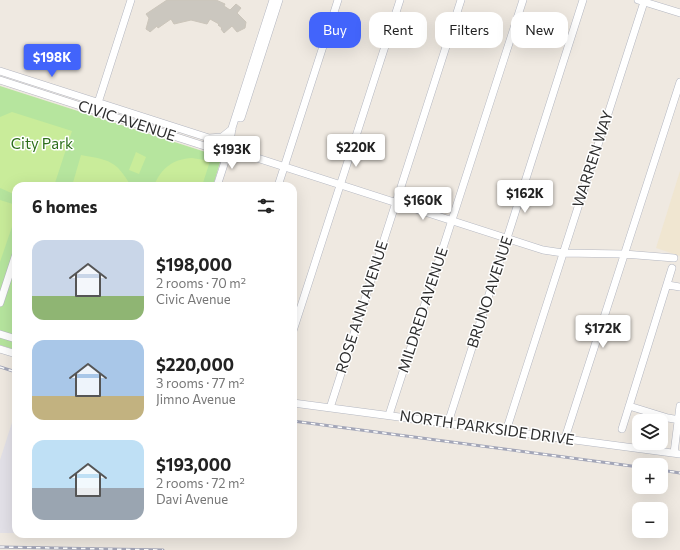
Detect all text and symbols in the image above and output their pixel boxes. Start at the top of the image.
chip: Buy [309,12,361,48]
chip: Rent [369,12,427,48]
chip: Filters [435,12,503,48]
chip: New [511,12,568,48]
pin: $198K [24,44,80,78]
text: $198K [33,49,71,65]
street label: CIVIC AVENUE [76,96,179,144]
street label: WARREN WAY [568,108,616,209]
park label: City Park [11,134,73,152]
pin: $220K [328,134,384,168]
pin: $193K [204,136,260,170]
text: $220K [336,139,376,155]
text: $193K [213,141,251,157]
pin: $162K [497,180,553,214]
text: $162K [506,185,544,201]
pin: $160K [395,187,451,221]
text: $160K [403,192,443,208]
icon: filters [255,195,277,217]
text: 6 homes [32,196,97,217]
street label: BRUNO AVENUE [462,233,516,350]
street label: ROSE ANN AVENUE [331,238,391,375]
street label: MILDRED AVENUE [393,245,451,375]
text: $198,000 [156,254,232,275]
icon: home [64,256,112,304]
text: 2 rooms · 70 m² [156,275,246,291]
text: Civic Avenue [156,291,231,307]
pin: $172K [575,315,631,349]
text: $172K [585,320,621,336]
text: $220,000 [156,354,234,375]
icon: home [64,356,112,404]
text: 3 rooms · 77 m² [156,375,245,391]
text: Jimno Avenue [156,391,236,407]
street label: NORTH PARKSIDE DRIVE [399,406,576,448]
map controls [632,414,668,538]
button: layers [632,414,668,450]
text: $193,000 [156,454,231,475]
icon: home [64,456,112,504]
button: + [632,458,668,494]
text: 2 rooms · 72 m² [156,475,245,491]
text: Davi Avenue [156,491,228,507]
button: − [632,502,668,538]

